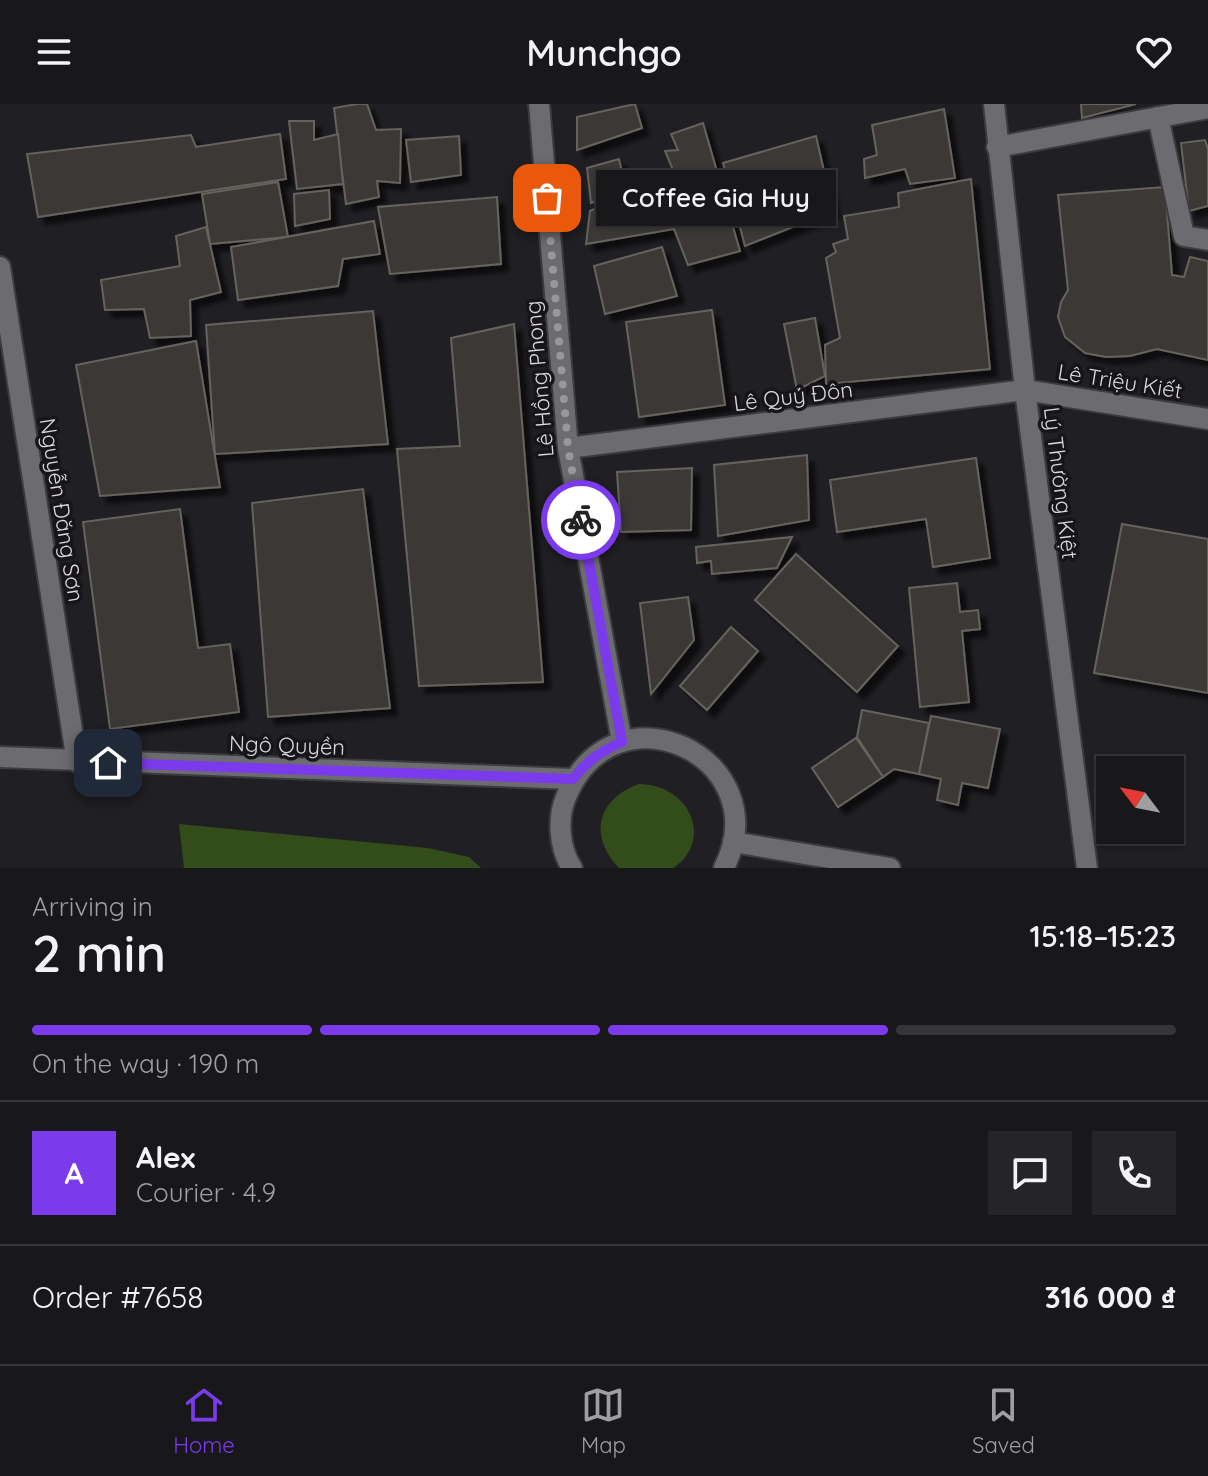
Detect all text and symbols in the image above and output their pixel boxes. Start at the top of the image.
icon: menu [32,30,76,74]
text: Munchgo [526,30,682,75]
icon: heart [1132,30,1176,74]
pin [513,164,581,232]
callout: Coffee Gia Huy [595,170,835,226]
icon: bag [525,176,569,220]
text: Coffee Gia Huy [622,181,810,214]
street label: Lê Hồng Phong [518,300,560,458]
street label: Lê Triệu Kiết [1056,357,1184,405]
street label: Lê Quý Đôn [732,375,854,417]
street label: Lý Thường Kiệt [1038,405,1084,561]
street label: Nguyễn Đăng Sơn [34,416,90,604]
courier [541,480,621,560]
icon: bike [559,498,603,542]
pin [74,729,142,797]
street label: Ngô Quyền [228,729,346,761]
icon: home [86,741,130,785]
north arrow [1096,756,1184,844]
map controls [1096,756,1184,844]
text: Arriving in [32,890,153,923]
text: 15:18–15:23 [1030,917,1176,955]
text: 2 min [32,920,166,985]
text: On the way · 190 m [32,1047,259,1080]
button: chat [988,1131,1072,1215]
button: phone [1092,1131,1176,1215]
text: Alex [136,1138,195,1176]
text: A [64,1154,84,1192]
text: Courier · 4.9 [136,1176,276,1209]
text: Order #7658 [32,1278,204,1316]
text: 316 000 ₫ [1044,1278,1176,1316]
tab: Home [173,1383,235,1459]
tab: Map [581,1383,626,1459]
tab: Saved [972,1383,1035,1459]

